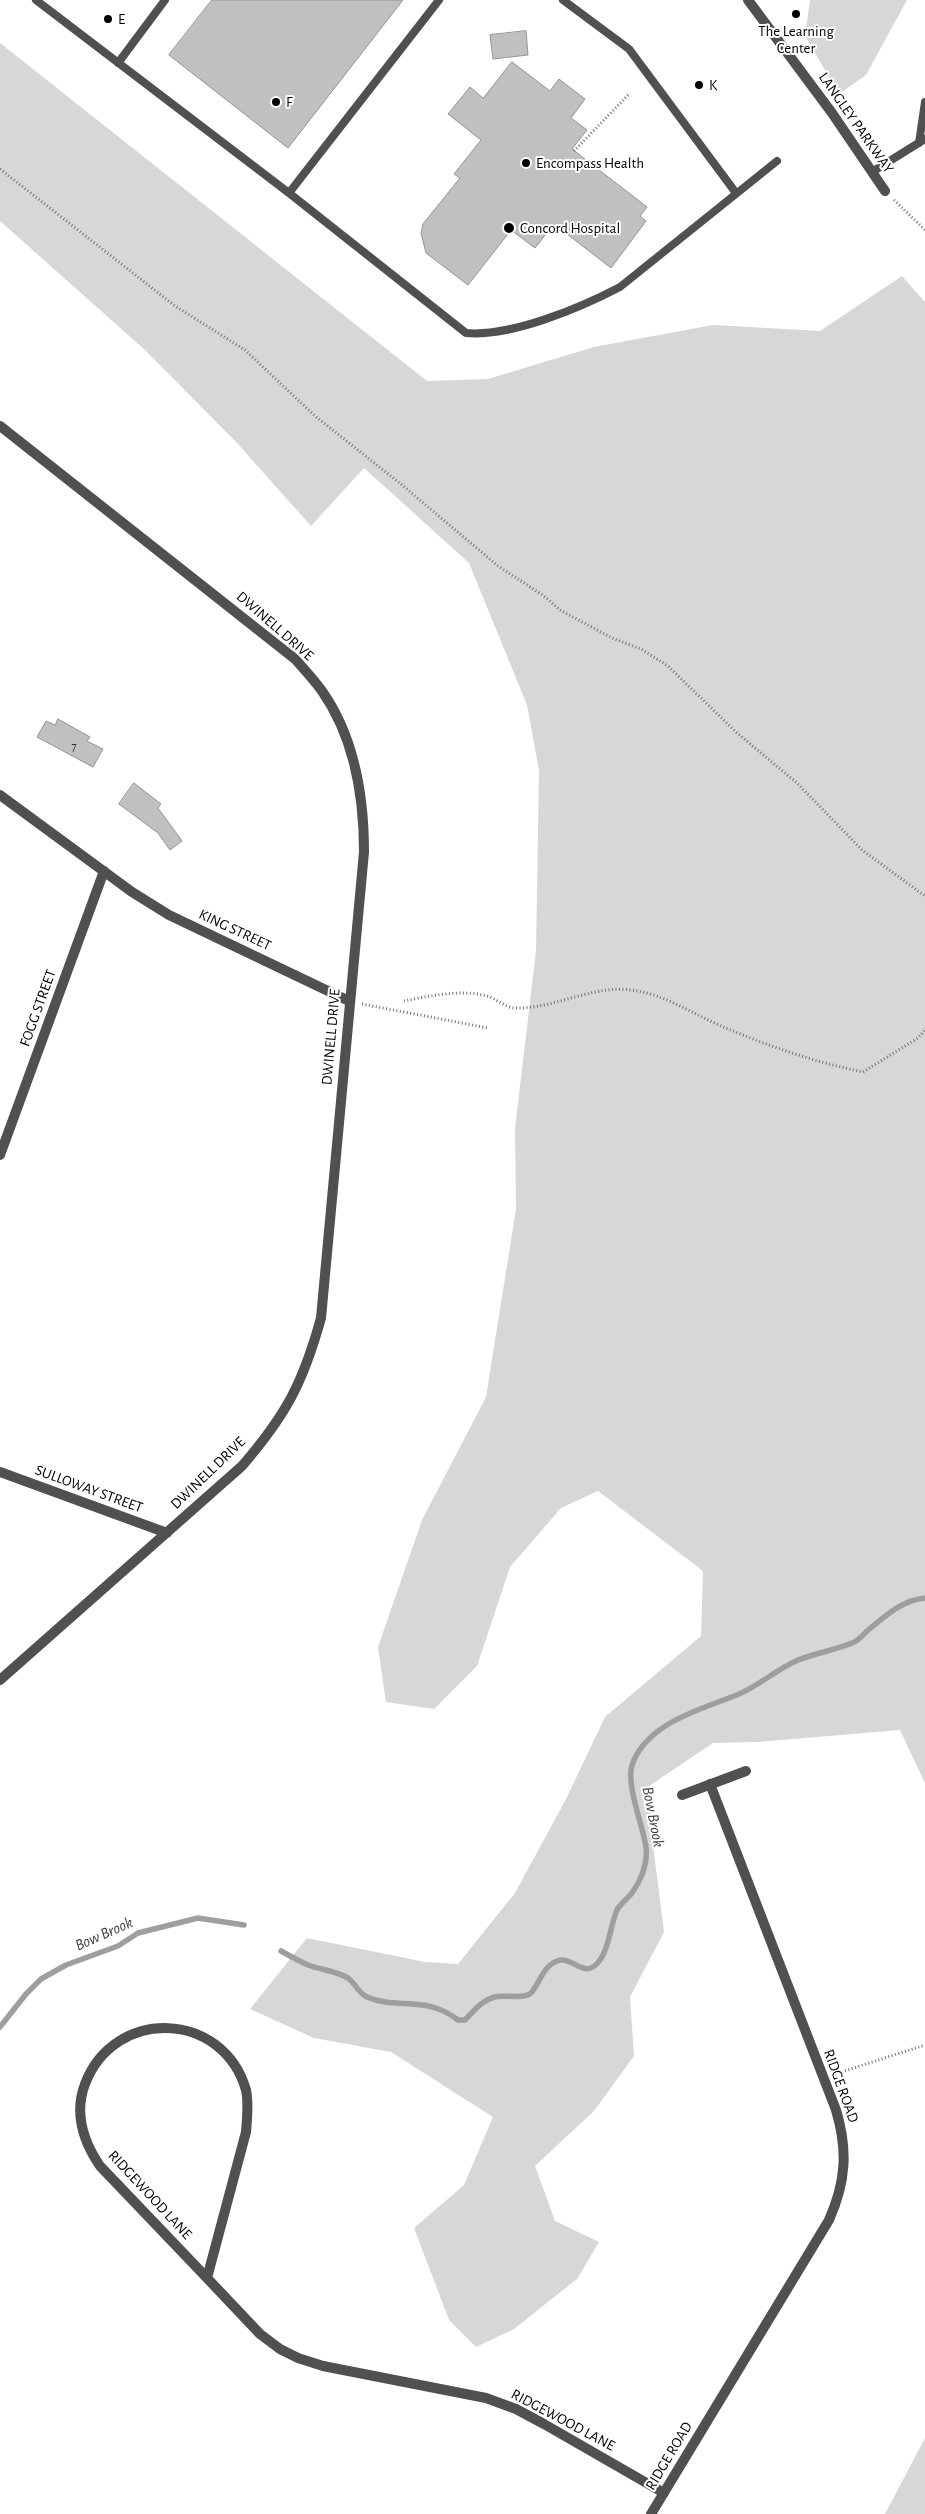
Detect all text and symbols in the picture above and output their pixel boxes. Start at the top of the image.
marker: The Learning Center [790,8,802,20]
place label: E [118,10,125,28]
marker: E [102,13,114,25]
place label: The Learning Center [758,22,834,57]
street label: LANGLEY PARKWAY [815,69,897,177]
place label: K [709,76,717,94]
marker: K [693,79,705,91]
place label: F [286,93,293,111]
marker: F [270,96,282,108]
place label: Encompass Health [536,154,644,172]
marker: Encompass Health [520,157,532,169]
place label: Concord Hospital [520,219,620,237]
marker: Concord Hospital [502,221,516,235]
street label: DWINELL DRIVE [233,587,317,665]
house number: 7 [71,739,77,753]
street label: KING STREET [196,905,274,955]
street label: FOGG STREET [16,967,60,1049]
street label: DWINELL DRIVE [318,988,344,1086]
street label: DWINELL DRIVE [167,1433,249,1513]
street label: SULLOWAY STREET [33,1461,145,1517]
water label: Bow Brook [638,1785,668,1849]
water label: Bow Brook [72,1913,136,1955]
street label: RIDGE ROAD [819,2047,863,2125]
street label: RIDGEWOOD LANE [104,2147,196,2243]
street label: RIDGEWOOD LANE [508,2385,618,2455]
street label: RIDGE ROAD [642,2419,696,2493]

